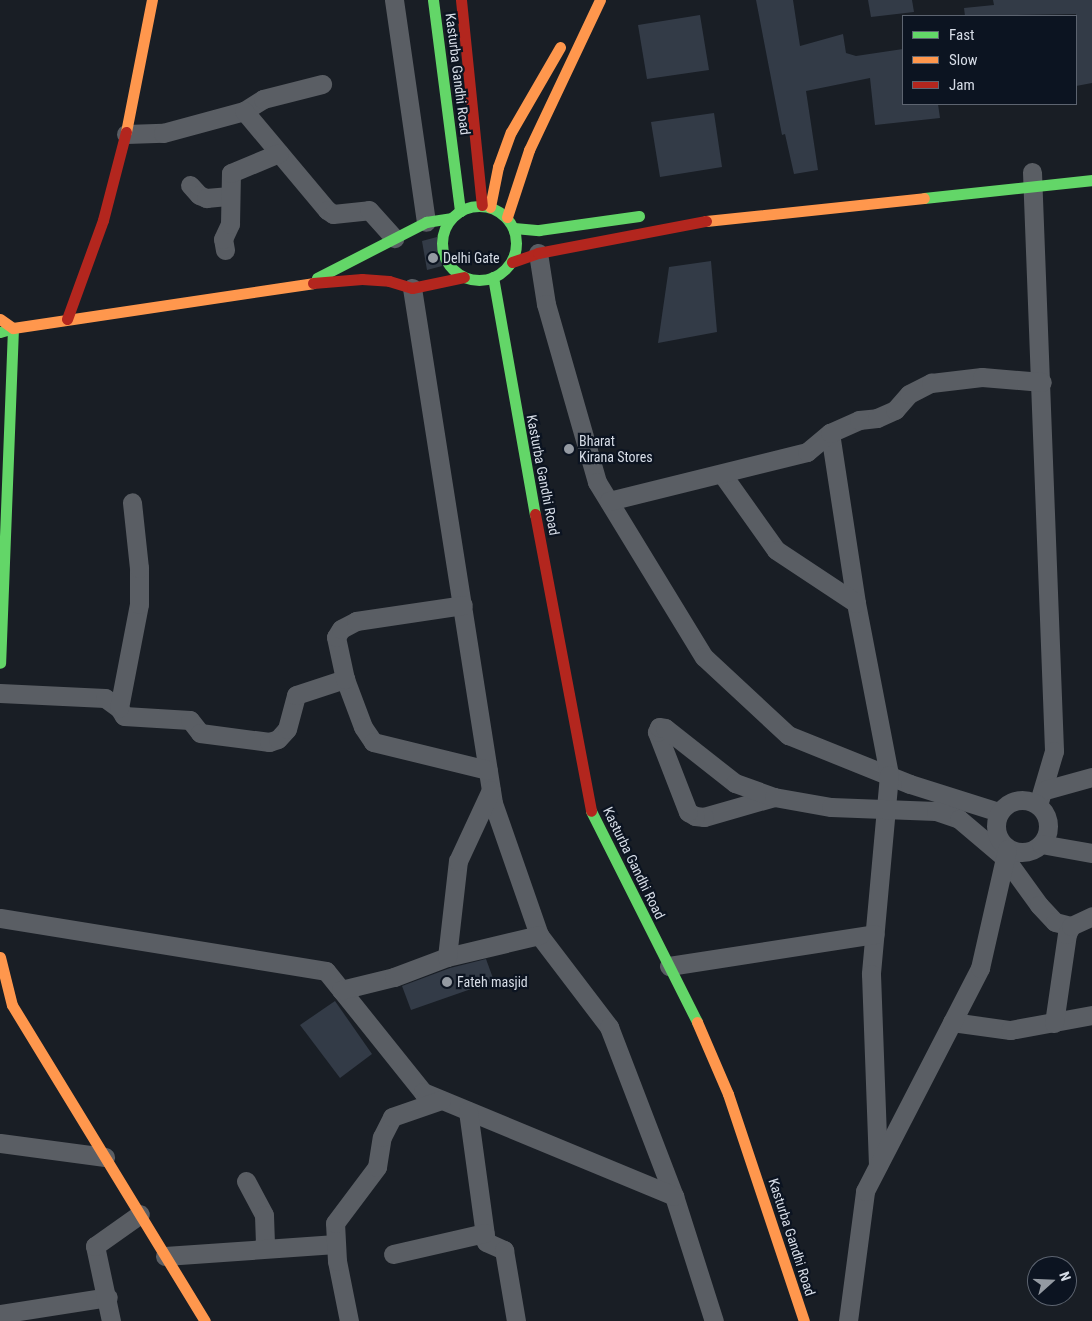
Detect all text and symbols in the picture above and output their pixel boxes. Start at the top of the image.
street label: Kasturba Gandhi Road [442,12,474,136]
legend [902,15,1077,105]
text: Fast [949,26,974,44]
text: Slow [949,51,978,69]
text: Jam [949,76,975,94]
place label: Delhi Gate [443,250,500,266]
marker: Delhi Gate [427,252,439,264]
street label: Kasturba Gandhi Road [523,413,563,537]
place label: Bharat Kirana Stores [579,433,653,466]
marker: Bharat Kirana Stores [563,443,575,455]
street label: Kasturba Gandhi Road [600,804,668,922]
place label: Fateh masjid [457,974,528,990]
marker: Fateh masjid [441,976,453,988]
street label: Kasturba Gandhi Road [765,1176,819,1298]
north arrow [1027,1256,1077,1306]
text: N [1056,1269,1074,1283]

